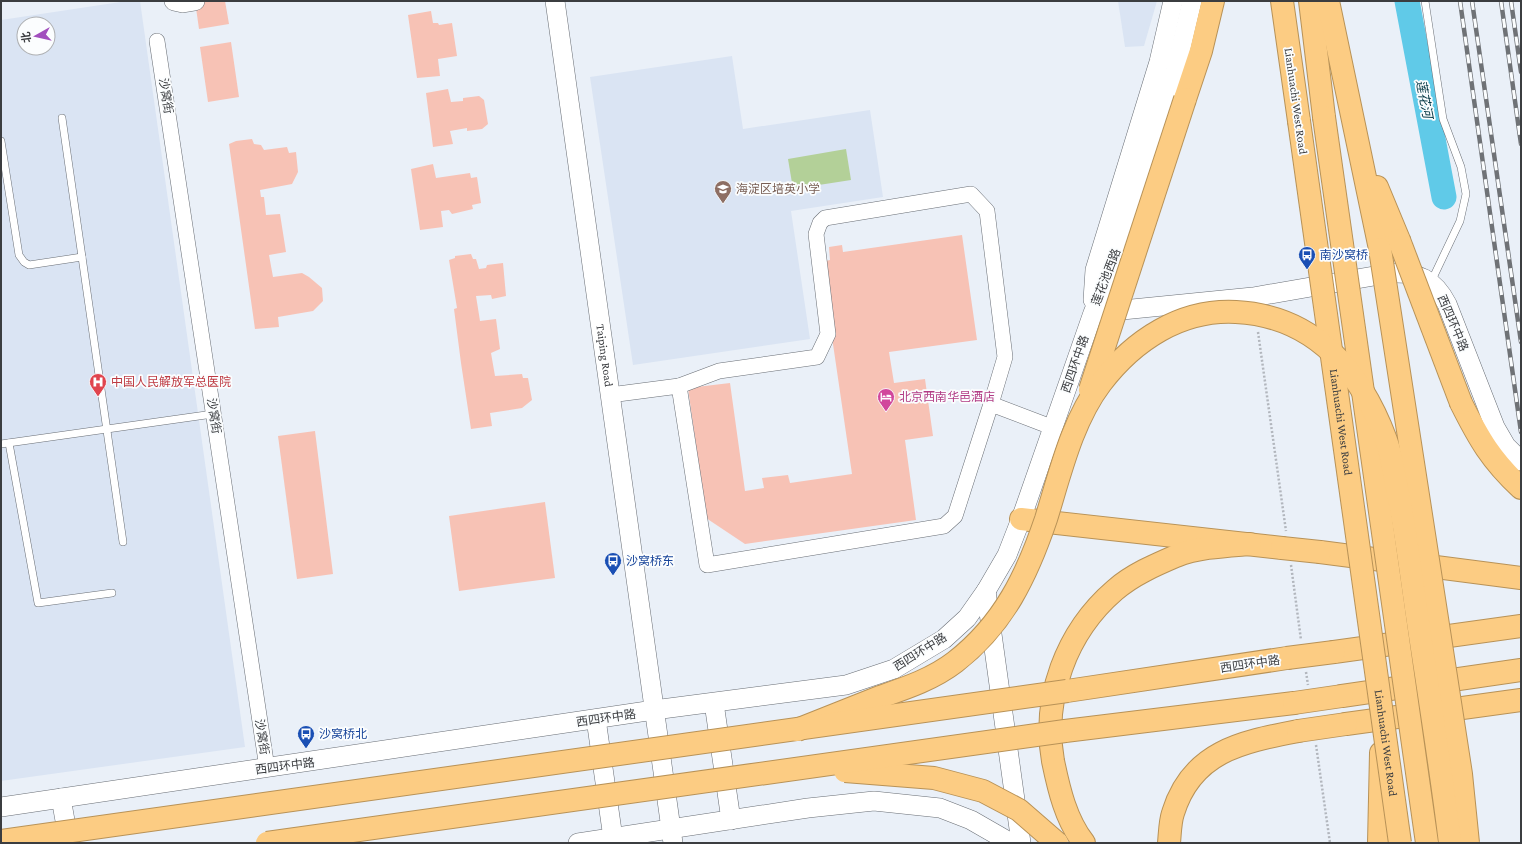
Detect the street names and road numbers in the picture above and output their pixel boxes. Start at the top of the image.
street label: Lianhuachi West Road [1282,47,1310,156]
street label: 沙窝街 [156,77,176,115]
street label: 莲花池西路 [1089,246,1123,308]
street label: 西四环中路 [1435,293,1471,353]
street label: Taiping Road [593,323,616,388]
street label: 西四环中路 [1059,333,1091,395]
street label: Lianhuachi West Road [1327,368,1356,477]
street label: 沙窝街 [204,397,224,435]
street label: 西四环中路 [891,630,949,674]
street label: 西四环中路 [1219,653,1281,675]
street label: Lianhuachi West Road [1372,689,1400,798]
street label: 西四环中路 [575,707,637,729]
street label: 沙窝街 [252,718,272,756]
street label: 西四环中路 [254,755,316,777]

